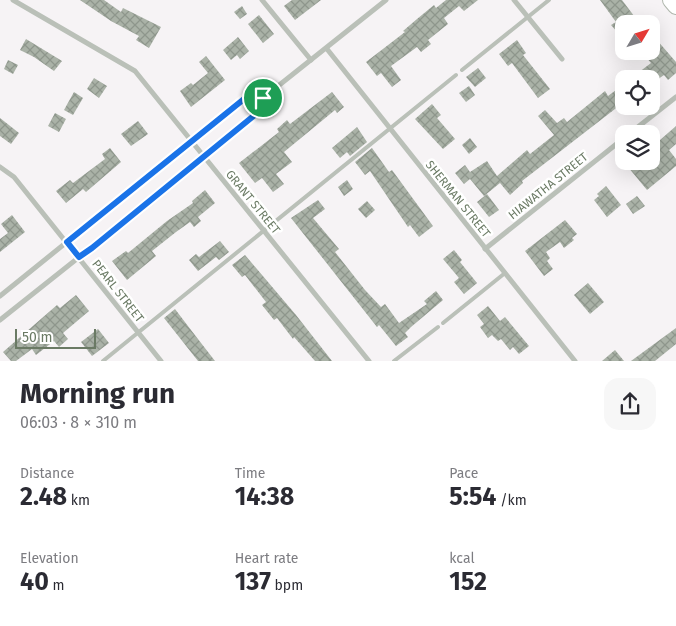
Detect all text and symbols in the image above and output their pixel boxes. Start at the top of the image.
north arrow [615,15,660,60]
map controls [615,15,660,170]
button: locate [615,70,660,115]
pin [242,77,284,119]
icon: arrive [249,84,277,112]
button: layers [615,125,660,170]
street label: HIAWATHA STREET [506,149,591,222]
street label: SHERMAN STREET [423,158,494,241]
street label: GRANT STREET [223,167,284,237]
street label: PEARL STREET [89,257,147,326]
scale bar [15,326,96,349]
text: 50 m [22,329,53,346]
text: Morning run [20,377,175,410]
button: share [604,378,656,430]
text: 06:03 · 8 × 310 m [20,413,137,432]
text: Distance [20,465,74,482]
text: Time [235,465,265,482]
text: Pace [449,465,478,482]
text: 2.48 [20,482,67,512]
text: 14:38 [235,482,294,512]
text: 5:54 [449,482,496,512]
text: km [67,492,90,509]
text: /km [496,492,527,509]
text: Elevation [20,550,79,567]
text: Heart rate [235,550,298,567]
text: kcal [449,550,475,567]
text: 40 [20,567,49,597]
text: 137 [235,567,271,597]
text: 152 [449,567,487,597]
text: m [49,577,64,594]
text: bpm [271,577,303,594]

